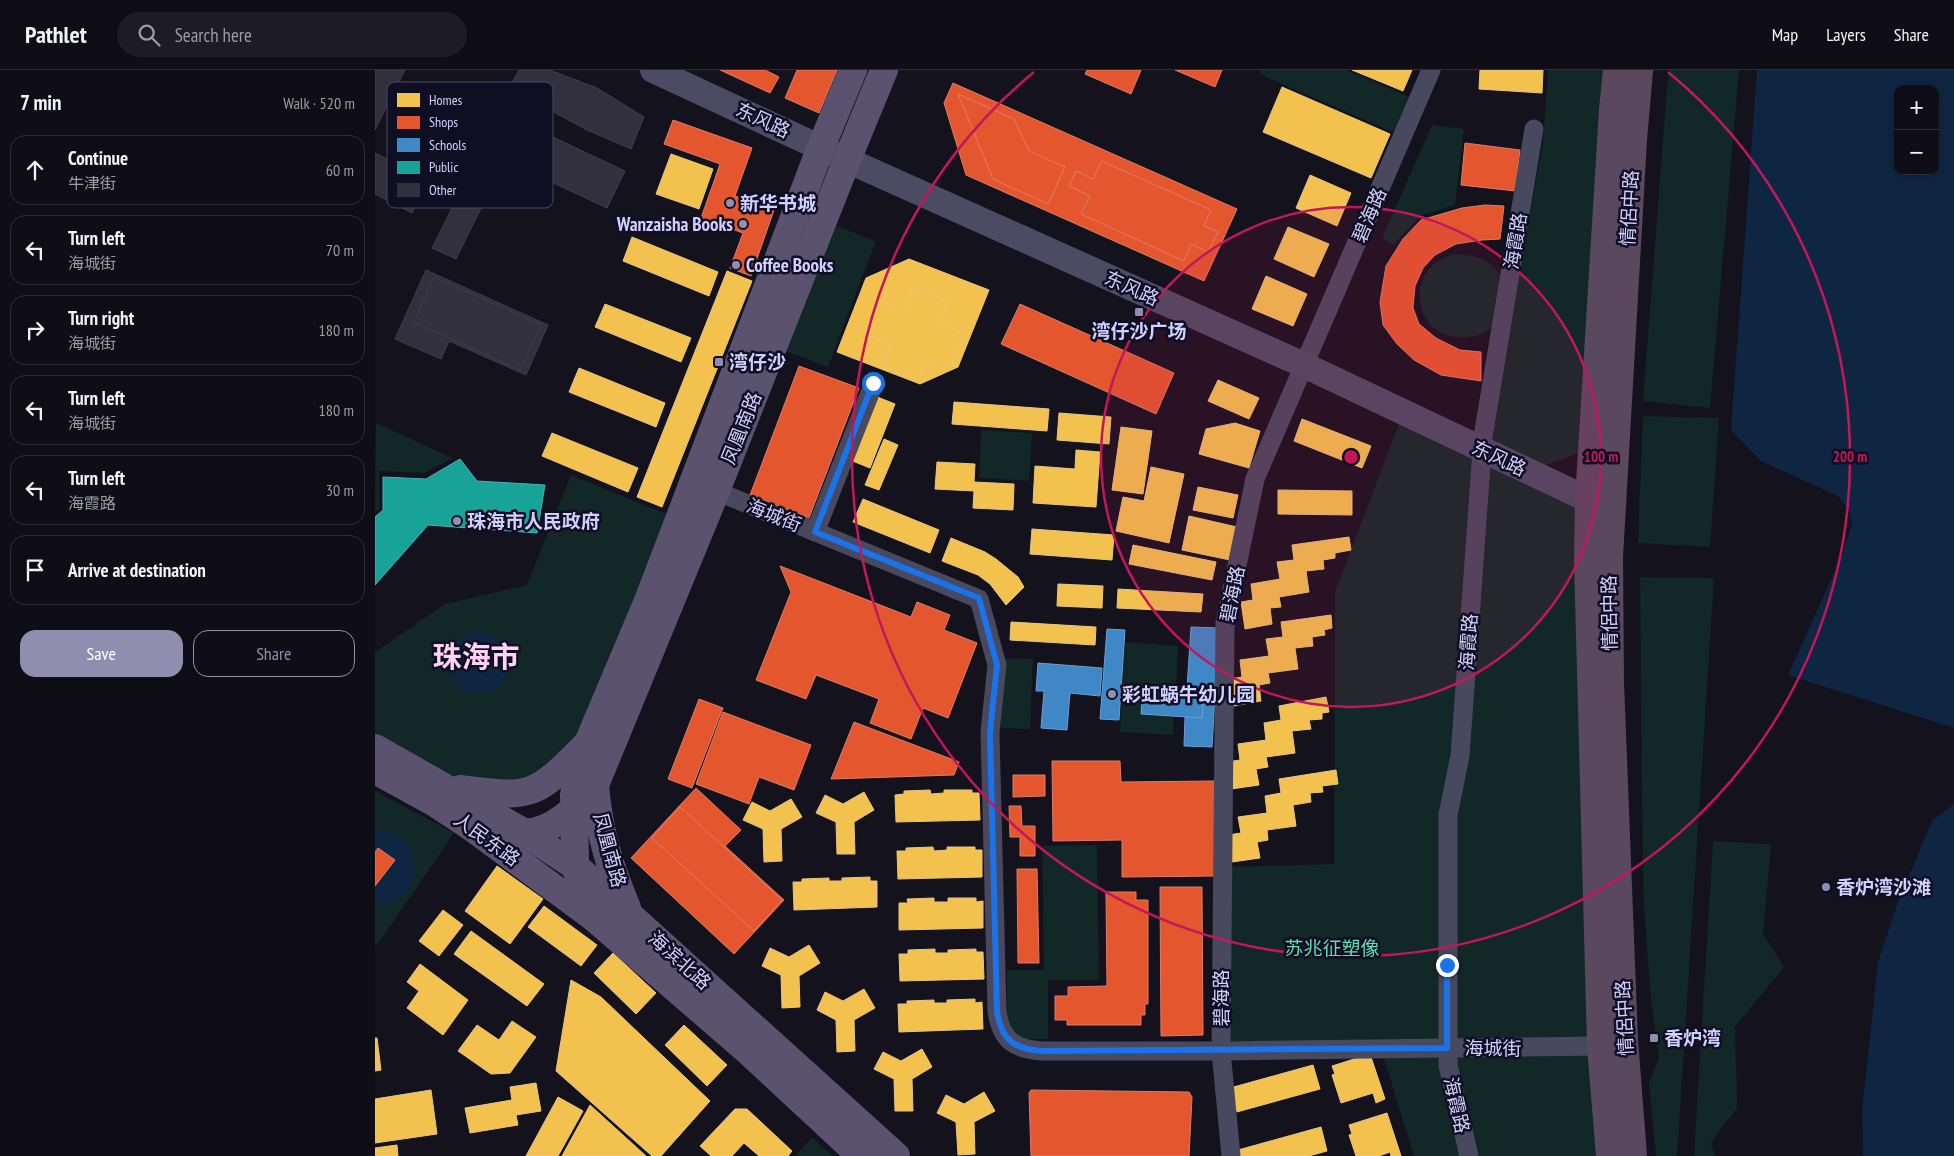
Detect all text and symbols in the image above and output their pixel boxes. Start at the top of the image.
search box [117,12,467,57]
text: Pathlet [25,19,87,50]
icon: search [135,21,163,49]
text: Search here [175,23,252,47]
text: Map [1772,23,1798,46]
text: Layers [1826,23,1866,46]
text: Share [1894,23,1929,46]
legend [387,82,553,208]
map controls [1894,85,1939,175]
button: + [1894,85,1939,130]
text: 7 min [20,89,62,116]
text: Homes [429,91,462,109]
text: Walk · 520 m [283,93,355,113]
street label: 东风路 [732,97,794,143]
text: Shops [429,113,458,131]
button: − [1894,130,1939,175]
text: Schools [429,136,466,154]
text: Continue [68,146,128,170]
icon: ahead [21,156,49,184]
text: Public [429,158,458,176]
text: 60 m [326,160,354,180]
street label: 情侶中路 [1615,169,1643,247]
text: 牛津街 [68,173,116,193]
text: Other [429,181,456,199]
street label: 碧海路 [1347,184,1391,246]
place label: 新华书城 [740,191,816,215]
marker: 新华书城 [724,197,736,209]
street label: 海霞路 [1499,211,1531,271]
place label: Wanzaisha Books [616,212,733,236]
marker: Wanzaisha Books [737,218,749,230]
text: Turn left [68,226,125,250]
icon: left [21,236,49,264]
text: 70 m [326,240,354,260]
text: 海城街 [68,253,116,273]
place label: Coffee Books [746,253,834,277]
marker: Coffee Books [730,259,742,271]
street label: 东风路 [1101,265,1163,311]
text: Turn right [68,306,134,330]
marker: 湾仔沙广场 [1133,306,1145,318]
icon: right [21,316,49,344]
place label: 湾仔沙广场 [1091,319,1187,343]
text: 180 m [319,320,354,340]
text: 海城街 [68,333,116,353]
place label: 湾仔沙 [729,350,786,374]
marker: 湾仔沙 [713,356,725,368]
route start [862,372,885,395]
text: Turn left [68,386,125,410]
street label: 凤凰南路 [716,388,766,468]
icon: left [21,396,49,424]
text: 180 m [319,400,354,420]
text: 海城街 [68,413,116,433]
street label: 东风路 [1468,435,1530,481]
text: 100 m [1584,447,1618,466]
text: 200 m [1833,447,1867,466]
centre of rings [1342,448,1360,466]
text: Turn left [68,466,125,490]
icon: left [21,476,49,504]
text: 30 m [326,480,354,500]
text: 海霞路 [68,493,116,513]
street label: 海城街 [743,493,805,537]
place label: 珠海市人民政府 [467,509,600,533]
marker: 珠海市人民政府 [451,515,463,527]
icon: arrive [21,556,49,584]
text: Arrive at destination [68,558,206,582]
street label: 碧海路 [1215,564,1249,624]
street label: 情侶中路 [1596,575,1622,651]
street label: 海霞路 [1454,613,1482,671]
button: Save [20,630,183,677]
button: Share [193,630,355,677]
district label: 珠海市 [432,637,520,675]
place label: 彩虹蜗牛幼儿园 [1122,682,1255,706]
marker: 彩虹蜗牛幼儿园 [1106,688,1118,700]
street label: 人民东路 [449,807,525,871]
street label: 凤凰南路 [589,810,631,890]
place label: 香炉湾沙滩 [1836,875,1931,899]
marker: 香炉湾沙滩 [1820,881,1832,893]
street label: 海滨北路 [644,926,716,994]
park label: 苏兆征塑像 [1284,936,1380,960]
route end [1436,954,1459,977]
street label: 碧海路 [1209,969,1233,1027]
street label: 情侶中路 [1610,979,1638,1057]
place label: 香炉湾 [1664,1026,1721,1050]
marker: 香炉湾 [1648,1032,1660,1044]
street label: 海城街 [1464,1036,1522,1060]
street label: 海霞路 [1439,1075,1475,1135]

